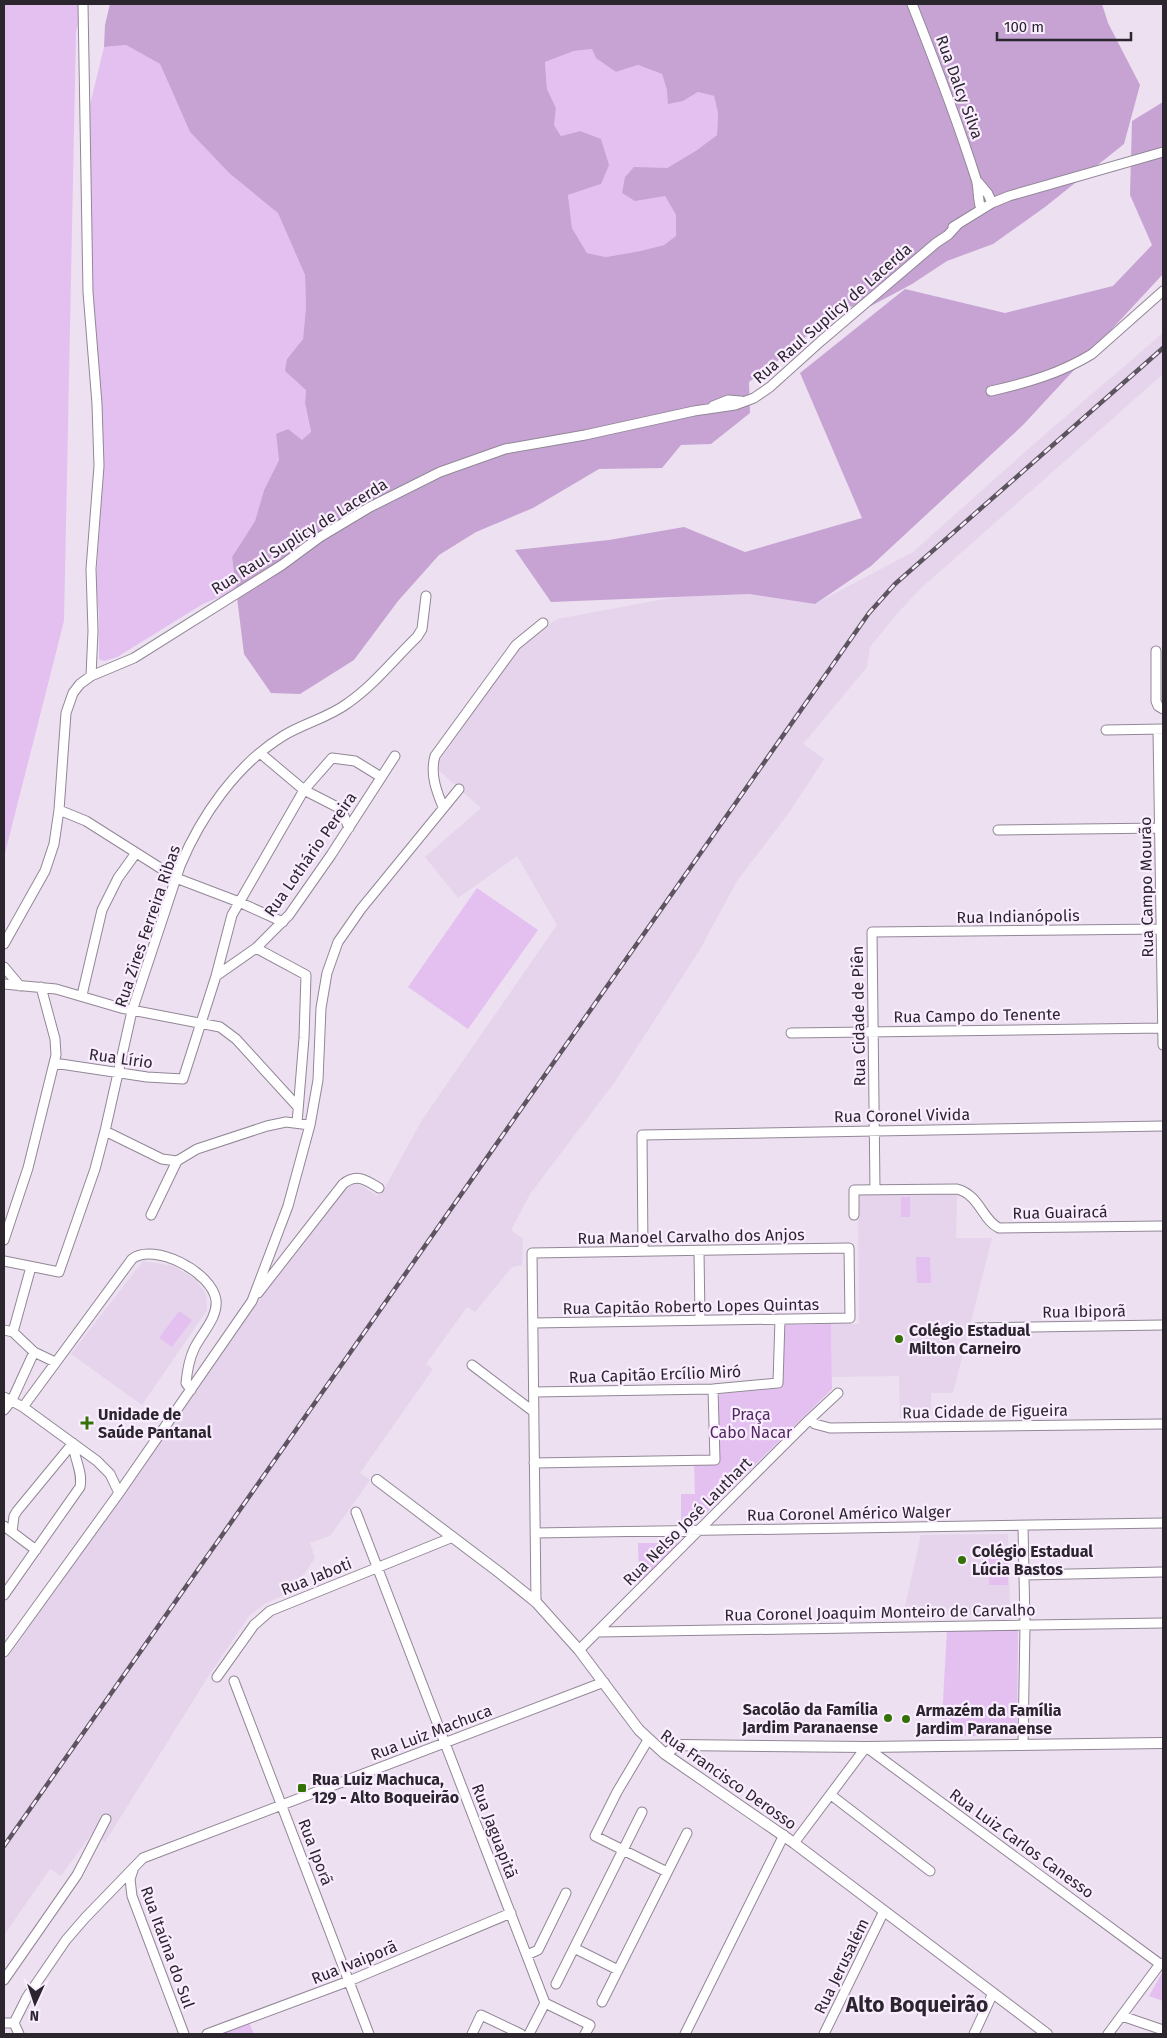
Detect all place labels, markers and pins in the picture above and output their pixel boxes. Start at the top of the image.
place label: Colégio Estadual Milton Carneiro [909,1321,1030,1358]
marker: Colégio Estadual Milton Carneiro [893,1333,905,1345]
place label: Unidade de Saúde Pantanal [98,1405,212,1442]
marker: Unidade de Saúde Pantanal [80,1416,94,1430]
place label: Colégio Estadual Lúcia Bastos [972,1542,1093,1579]
marker: Colégio Estadual Lúcia Bastos [956,1554,968,1566]
place label: Sacolão da Família Jardim Paranaense [741,1700,878,1737]
place label: Armazém da Família Jardim Paranaense [915,1701,1062,1738]
marker: Sacolão da Família Jardim Paranaense [882,1712,894,1724]
marker: Armazém da Família Jardim Paranaense [900,1713,912,1725]
place label: Rua Luiz Machuca, 129 - Alto Boqueirão [312,1770,459,1807]
marker: Rua Luiz Machuca, 129 - Alto Boqueirão [296,1782,308,1794]

